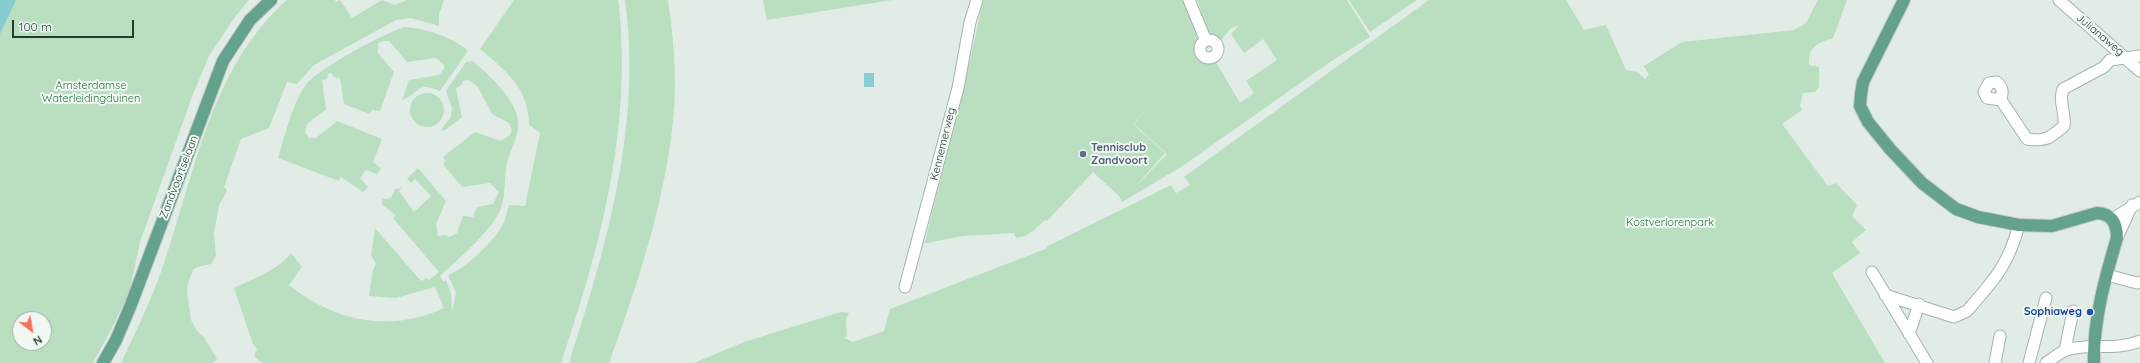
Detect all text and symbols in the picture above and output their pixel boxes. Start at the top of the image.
street label: Julianaweg [2073,11,2127,59]
scale bar [14,12,136,38]
text: 100 m [19,19,52,34]
park label: Amsterdamse Waterleidingduinen [42,79,140,105]
street label: Kennemerweg [928,106,958,182]
street label: Zandvoortselaan [157,134,201,220]
place label: Tennisclub Zandvoort [1091,141,1148,167]
marker: Tennisclub Zandvoort [1078,149,1088,159]
park label: Kostverlorenpark [1626,216,1714,230]
place label: Sophiaweg [2024,305,2082,319]
marker: Sophiaweg [2085,307,2095,317]
north arrow [12,311,52,351]
text: N [31,332,45,349]

